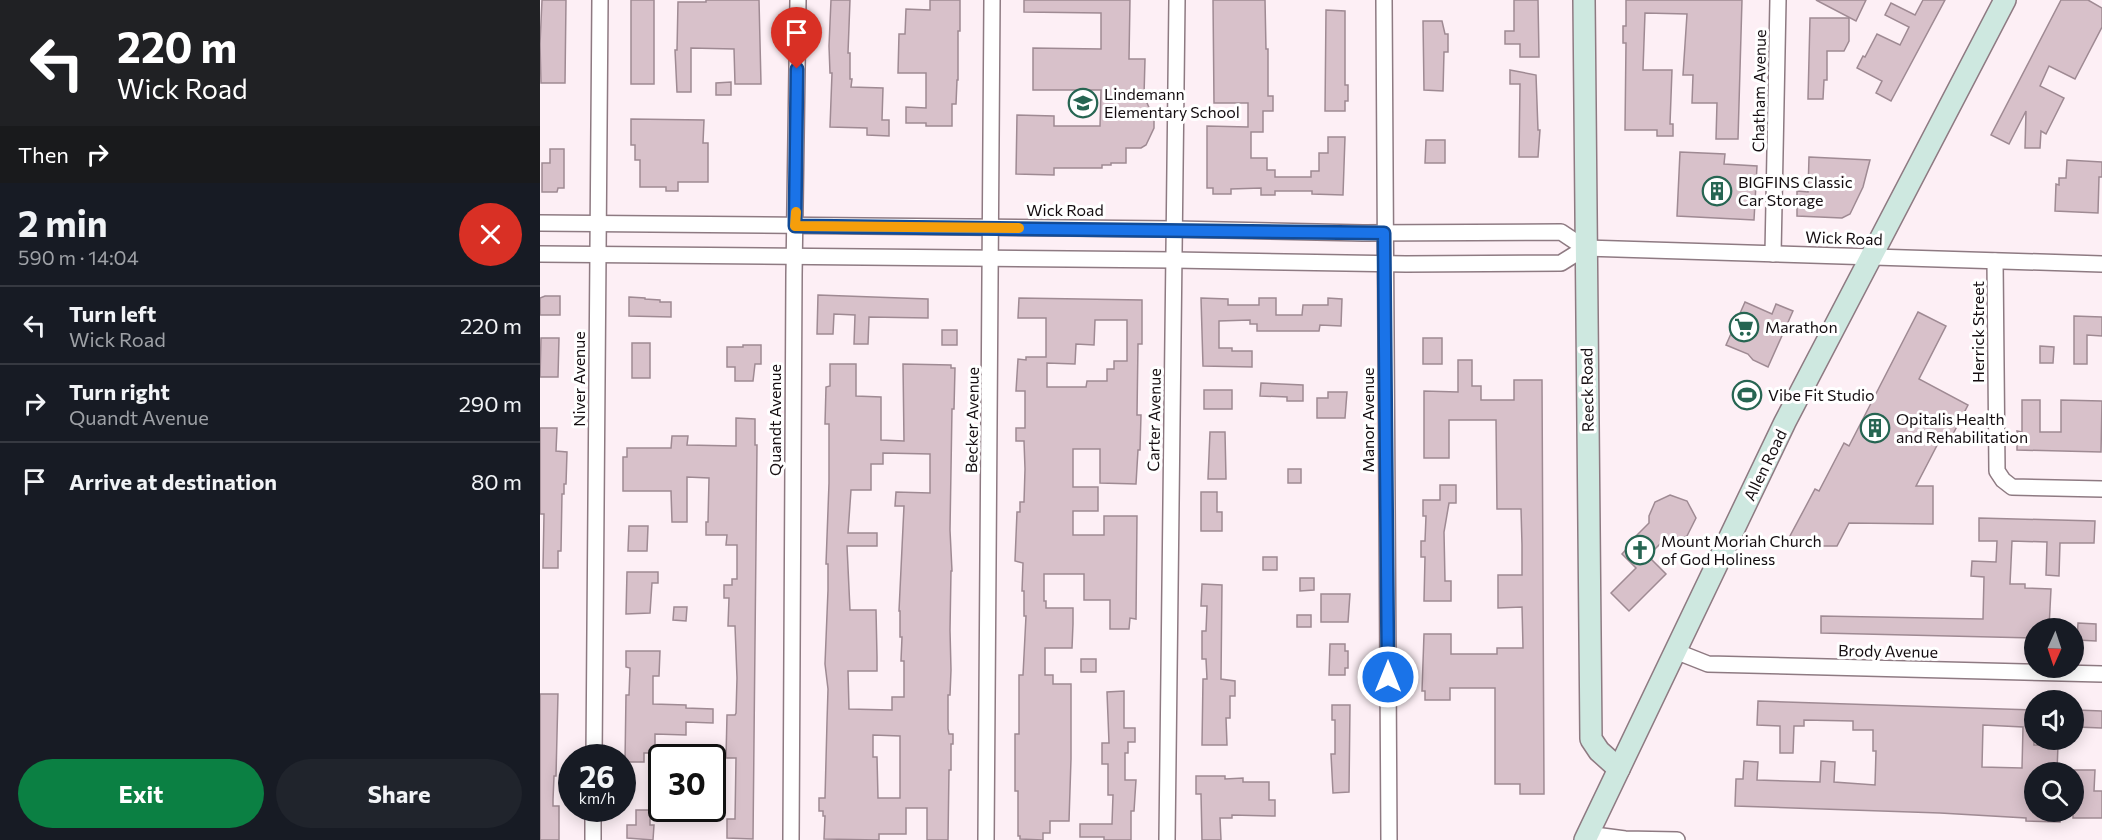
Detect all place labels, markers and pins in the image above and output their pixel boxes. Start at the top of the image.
pin [771,7,822,69]
place label: Lindemann Elementary School [1104,84,1240,121]
school or university icon: Lindemann Elementary School [1067,87,1099,119]
place label: BIGFINS Classic Car Storage [1738,172,1853,209]
building icon: BIGFINS Classic Car Storage [1701,175,1733,207]
supermarket icon: Marathon [1728,311,1760,343]
place label: Marathon [1765,317,1838,336]
sports icon: Vibe Fit Studio [1731,379,1763,411]
place label: Vibe Fit Studio [1768,385,1875,404]
place label: Opitalis Health and Rehabilitation [1896,409,2028,446]
building icon: Opitalis Health and Rehabilitation [1859,412,1891,444]
place label: Mount Moriah Church of God Holiness [1661,531,1822,568]
church icon: Mount Moriah Church of God Holiness [1624,534,1656,566]

